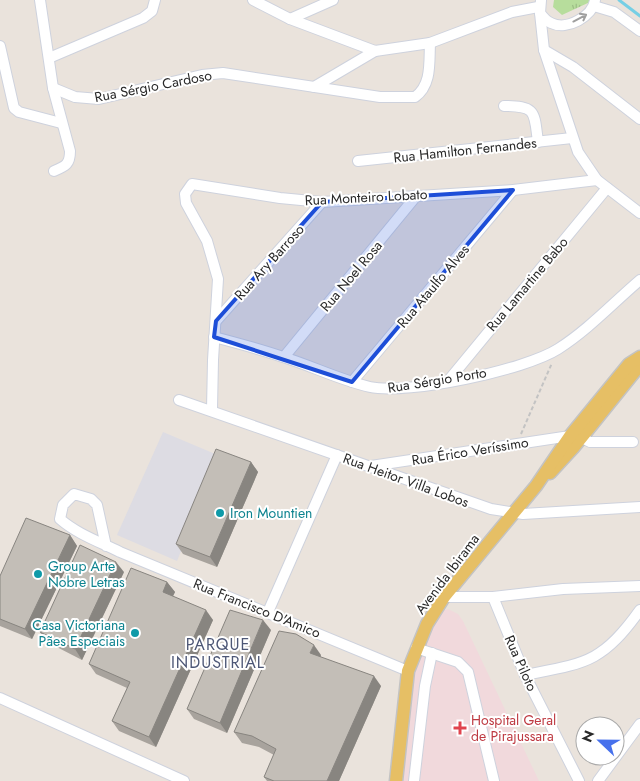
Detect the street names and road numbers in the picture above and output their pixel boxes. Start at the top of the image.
street label: Rua Sérgio Cardoso [93,65,214,107]
street label: Rua Hamilton Fernandes [392,132,538,167]
street label: Rua Monteiro Lobato [304,184,428,210]
street label: Rua Ary Barroso [230,219,309,304]
street label: Rua Lamartine Babo [482,232,573,335]
street label: Rua Noel Rosa [315,236,387,316]
street label: Rua Ataulfo Alves [392,240,474,332]
street label: Rua Sérgio Porto [386,362,488,398]
street label: Rua Érico Veríssimo [410,432,530,470]
street label: Rua Heitor Villa Lobos [340,448,472,512]
street label: Avenida Ibirama [410,530,484,618]
street label: Rua Francisco D'Amico [190,573,324,643]
street label: Rua Piloto [500,632,542,694]

